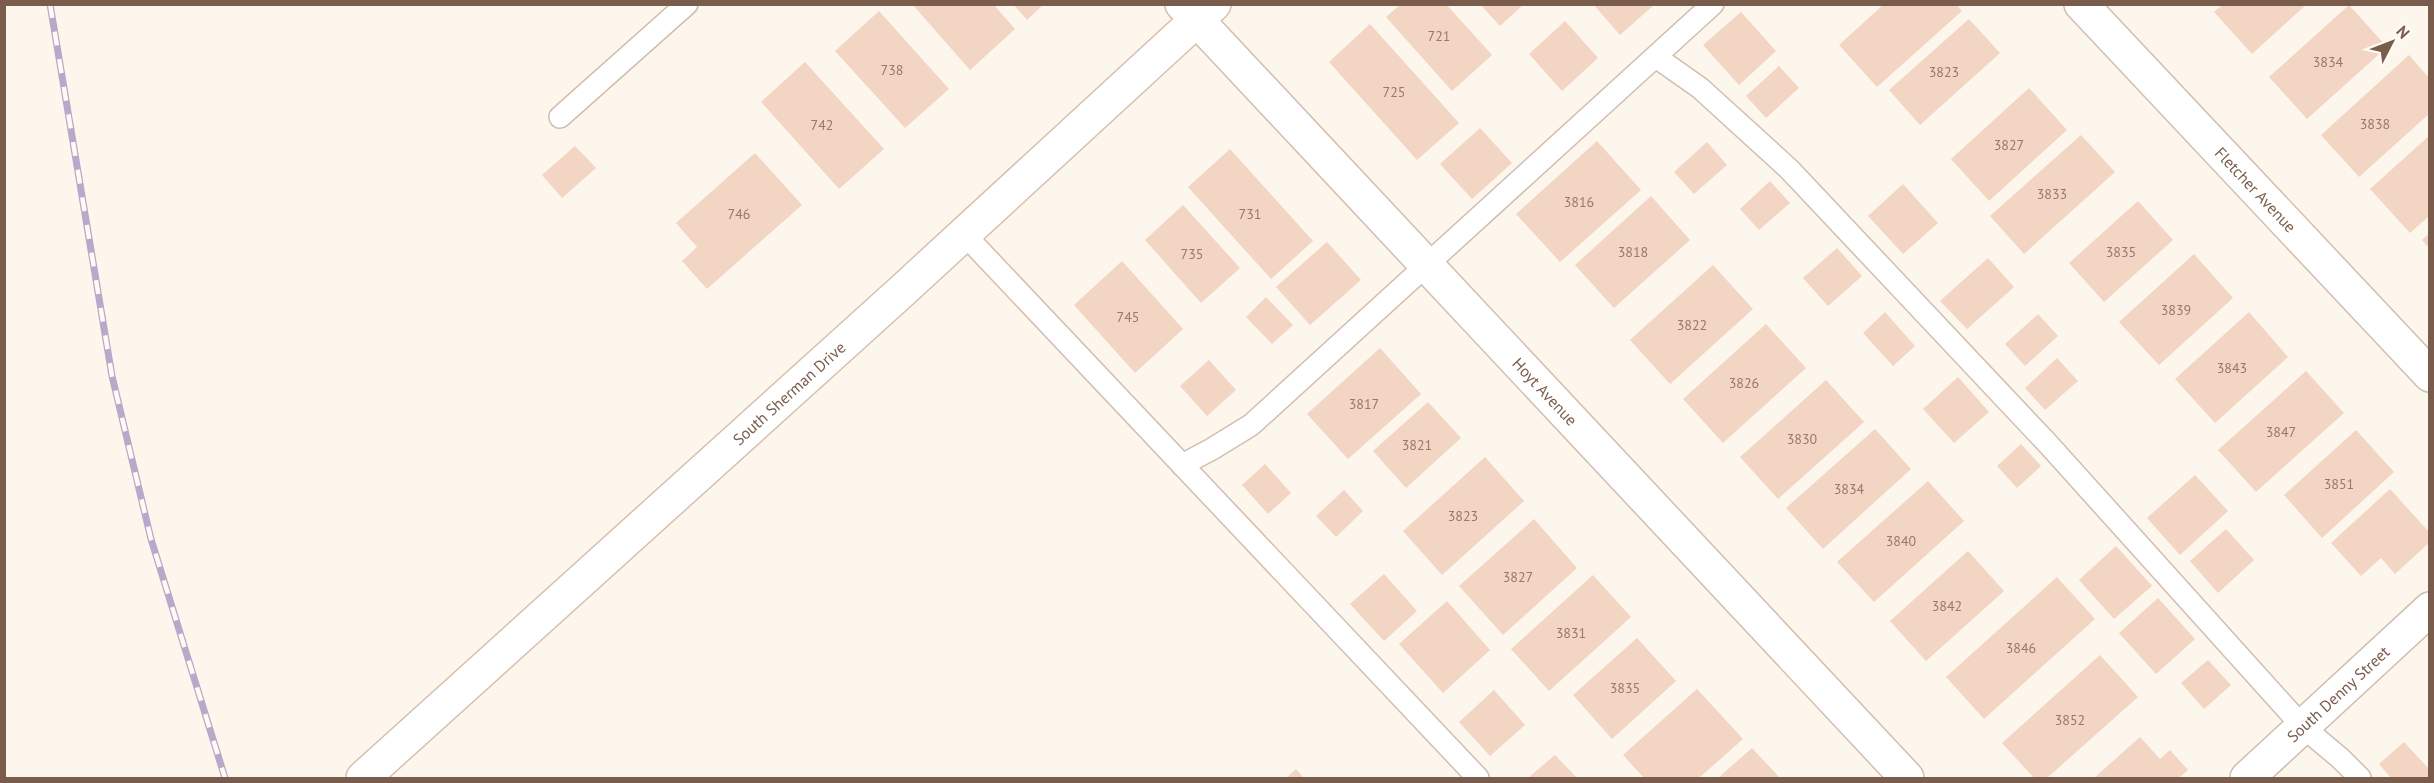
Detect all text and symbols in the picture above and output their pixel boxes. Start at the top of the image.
north arrow [2362,12,2422,72]
text: N [2392,21,2414,43]
house number: 721 [1428,27,1450,45]
house number: 3834 [2313,53,2344,71]
house number: 738 [881,61,903,79]
house number: 3823 [1929,63,1959,81]
house number: 725 [1383,83,1405,101]
house number: 3838 [2360,115,2390,133]
house number: 742 [811,116,833,134]
house number: 3827 [1994,136,2024,154]
street label: Fletcher Avenue [2211,143,2301,237]
house number: 3833 [2037,185,2067,203]
house number: 3816 [1564,193,1594,211]
house number: 746 [728,205,750,223]
house number: 731 [1239,205,1261,223]
house number: 3818 [1618,243,1648,261]
house number: 3835 [2106,243,2136,261]
house number: 735 [1181,245,1203,263]
house number: 3839 [2161,301,2191,319]
house number: 745 [1117,308,1139,326]
house number: 3822 [1677,316,1707,334]
street label: South Sherman Drive [728,337,849,449]
street label: Hoyt Avenue [1508,353,1582,430]
house number: 3843 [2217,359,2247,377]
house number: 3826 [1729,374,1759,392]
house number: 3817 [1349,395,1379,413]
house number: 3847 [2266,423,2296,441]
house number: 3830 [1787,430,1818,448]
house number: 3821 [1402,436,1432,454]
house number: 3851 [2324,475,2354,493]
house number: 3834 [1834,480,1865,498]
house number: 3823 [1448,507,1478,525]
house number: 3840 [1886,532,1917,550]
house number: 3827 [1503,568,1533,586]
house number: 3842 [1932,597,1962,615]
house number: 3831 [1556,624,1586,642]
house number: 3846 [2006,639,2036,657]
street label: South Denny Street [2283,641,2394,746]
house number: 3835 [1610,679,1640,697]
house number: 3852 [2055,711,2085,729]

